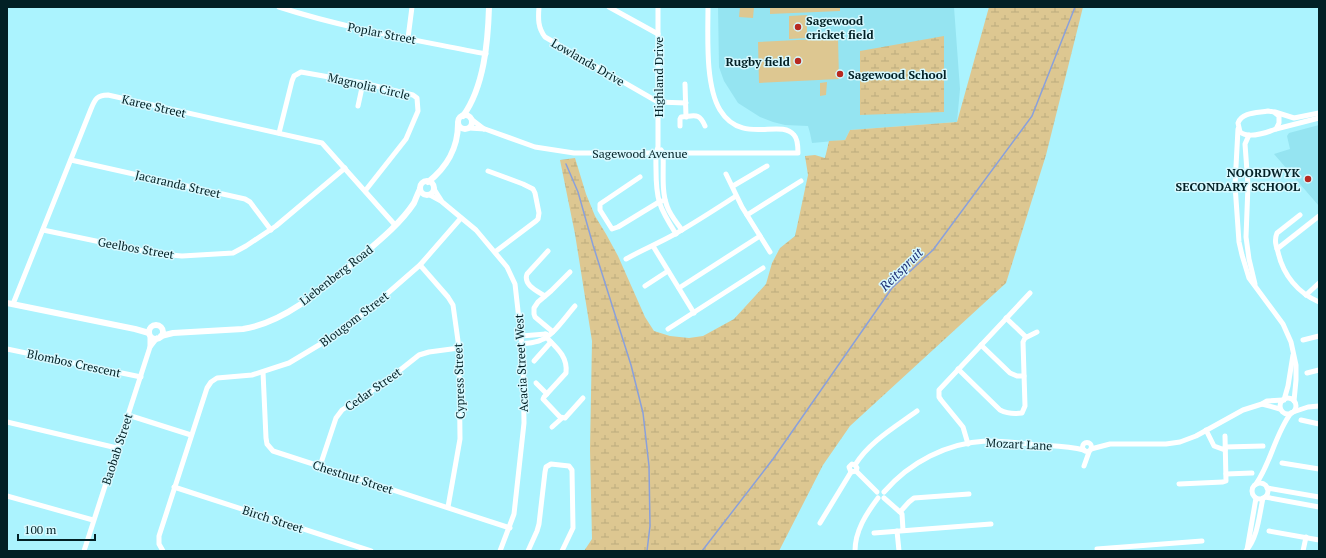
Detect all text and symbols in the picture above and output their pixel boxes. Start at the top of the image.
place label: Sagewood cricket field [806,13,874,42]
street label: Poplar Street [346,19,418,47]
marker: Sagewood cricket field [793,22,803,32]
street label: Lowlands Drive [549,35,627,89]
street label: Highland Drive [651,37,666,117]
place label: Rugby field [725,54,791,69]
marker: Rugby field [793,56,803,66]
place label: Sagewood School [848,67,947,82]
street label: Magnolia Circle [326,69,412,103]
marker: Sagewood School [835,69,845,79]
street label: Karee Street [120,91,188,121]
street label: Sagewood Avenue [592,146,688,161]
place label: NOORDWYK SECONDARY SCHOOL [1176,165,1300,194]
street label: Jacaranda Street [134,167,223,201]
marker: NOORDWYK SECONDARY SCHOOL [1303,174,1313,184]
street label: Geelbos Street [97,234,176,262]
street label: Liebenberg Road [296,241,376,308]
water label: Reitspruit [875,243,927,295]
street label: Blougom Street [316,288,392,350]
street label: Acacia Street West [511,313,531,413]
street label: Cypress Street [450,342,468,419]
street label: Blombos Crescent [26,346,123,380]
street label: Cedar Street [342,364,405,414]
street label: Baobab Street [98,411,136,487]
street label: Mozart Lane [985,435,1053,453]
street label: Chestnut Street [311,457,396,497]
street label: Birch Street [241,502,306,536]
scale bar [18,516,95,542]
text: 100 m [24,522,57,537]

